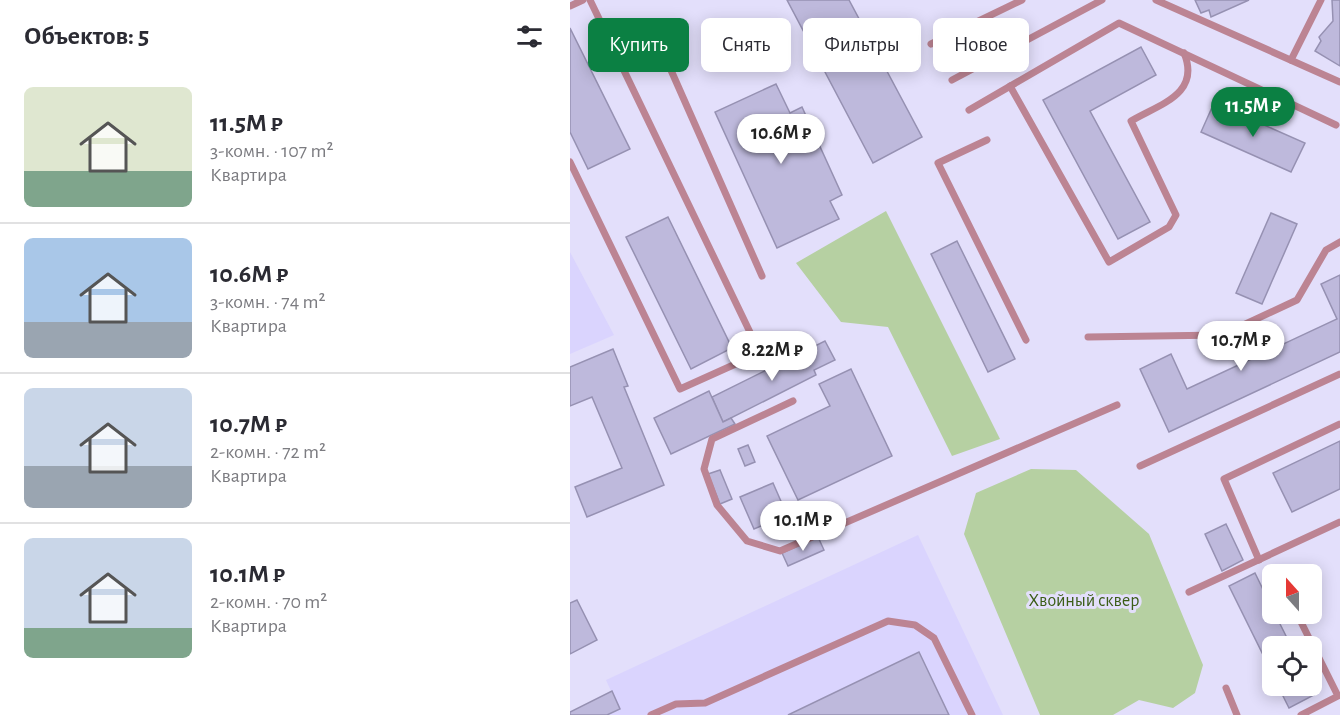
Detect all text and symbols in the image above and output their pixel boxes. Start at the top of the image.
chip: Купить [588,18,689,72]
chip: Снять [701,18,791,72]
chip: Фильтры [803,18,921,72]
chip: Новое [933,18,1029,72]
icon: filters [513,20,546,53]
text: Объектов: 5 [24,23,149,49]
pin: 11.5M ₽ [1198,87,1308,138]
text: 11.5M ₽ [1225,96,1281,116]
text: 11.5M ₽ [210,110,283,136]
icon: home [72,111,144,183]
pin: 10.6M ₽ [726,114,836,165]
text: 10.6M ₽ [751,123,811,143]
text: 3-комн. · 107 m² [210,141,333,161]
text: Квартира [210,165,287,185]
text: 10.6M ₽ [210,261,288,287]
icon: home [72,262,144,334]
text: 3-комн. · 74 m² [210,292,326,312]
text: Квартира [210,316,287,336]
pin: 10.7M ₽ [1186,321,1296,372]
text: 10.7M ₽ [1211,330,1271,350]
pin: 8.22M ₽ [717,331,827,382]
text: 8.22M ₽ [741,340,803,360]
text: 10.7M ₽ [210,411,287,437]
icon: home [72,412,144,484]
text: 2-комн. · 72 m² [210,442,326,462]
text: Квартира [210,466,287,486]
pin: 10.1M ₽ [748,501,858,552]
text: 10.1M ₽ [774,510,832,530]
text: 10.1M ₽ [210,561,285,587]
icon: home [72,562,144,634]
north arrow [1262,564,1322,624]
map controls [1262,564,1322,696]
text: 2-комн. · 70 m² [210,592,327,612]
park label: Хвойный сквер [1029,592,1139,610]
text: Квартира [210,616,287,636]
button: locate [1262,636,1322,696]

